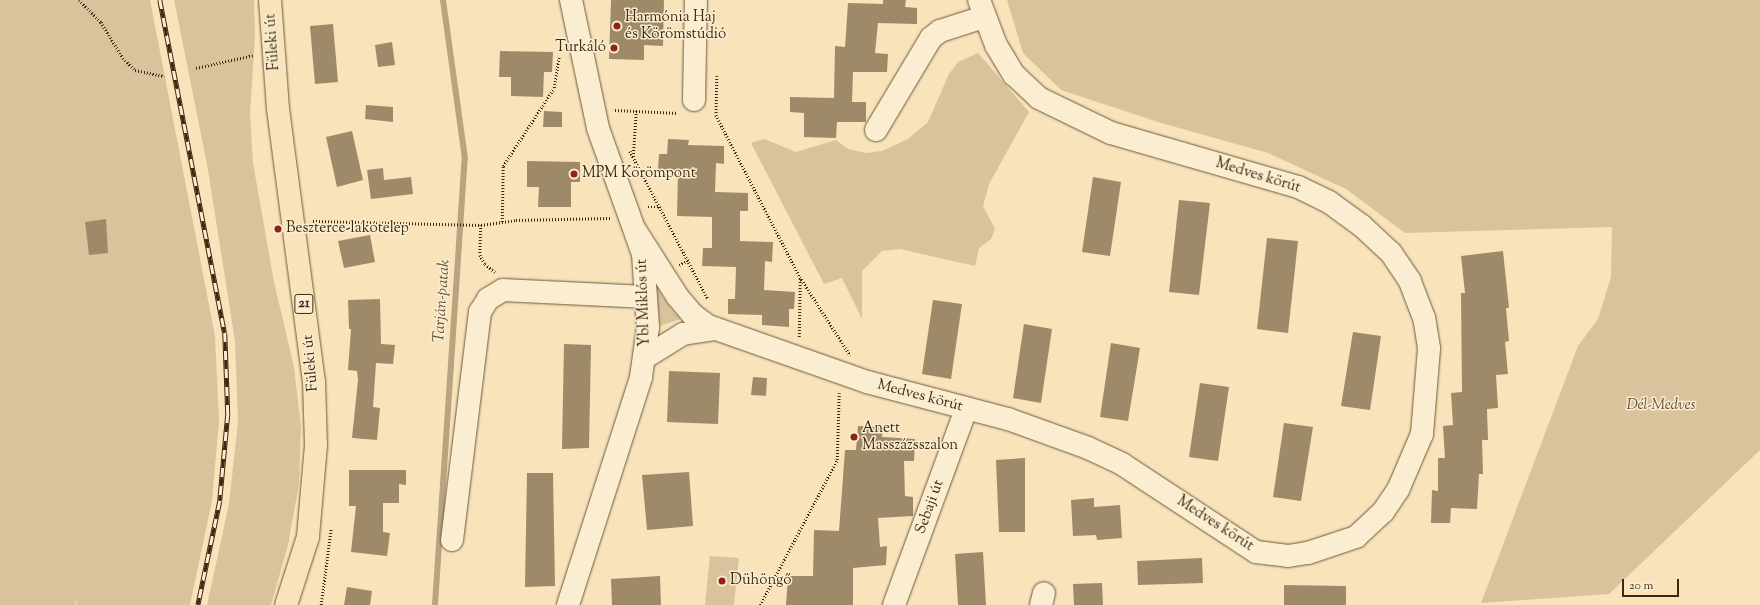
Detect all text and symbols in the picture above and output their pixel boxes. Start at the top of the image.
place label: Harmónia Haj és Körömstúdió [625,8,726,43]
street label: Füleki út [262,13,284,71]
marker: Harmónia Haj és Körömstúdió [612,21,622,31]
place label: Turkáló [555,39,606,57]
marker: Turkáló [609,43,619,53]
street label: Medves körút [1213,155,1303,197]
place label: MPM Körömpont [582,165,696,183]
marker: MPM Körömpont [569,169,579,179]
place label: Beszterce-lakótelep [286,220,409,238]
marker: Beszterce-lakótelep [273,224,283,234]
water label: Tarján-patak [431,259,455,343]
street label: Ybl Miklós út [633,259,655,347]
road number: 21 [294,292,314,316]
street label: Füleki út [300,334,322,392]
street label: Medves körút [875,376,965,416]
park label: Dél-Medves [1627,397,1695,415]
place label: Anett Masszázsszalon [862,419,958,454]
marker: Anett Masszázsszalon [849,432,859,442]
street label: Sebaji út [912,478,948,536]
street label: Medves körút [1173,493,1257,555]
scale bar [1624,571,1681,597]
place label: Dühöngő [730,572,792,590]
marker: Dühöngő [717,576,727,586]
text: 20 m [1629,577,1653,595]

